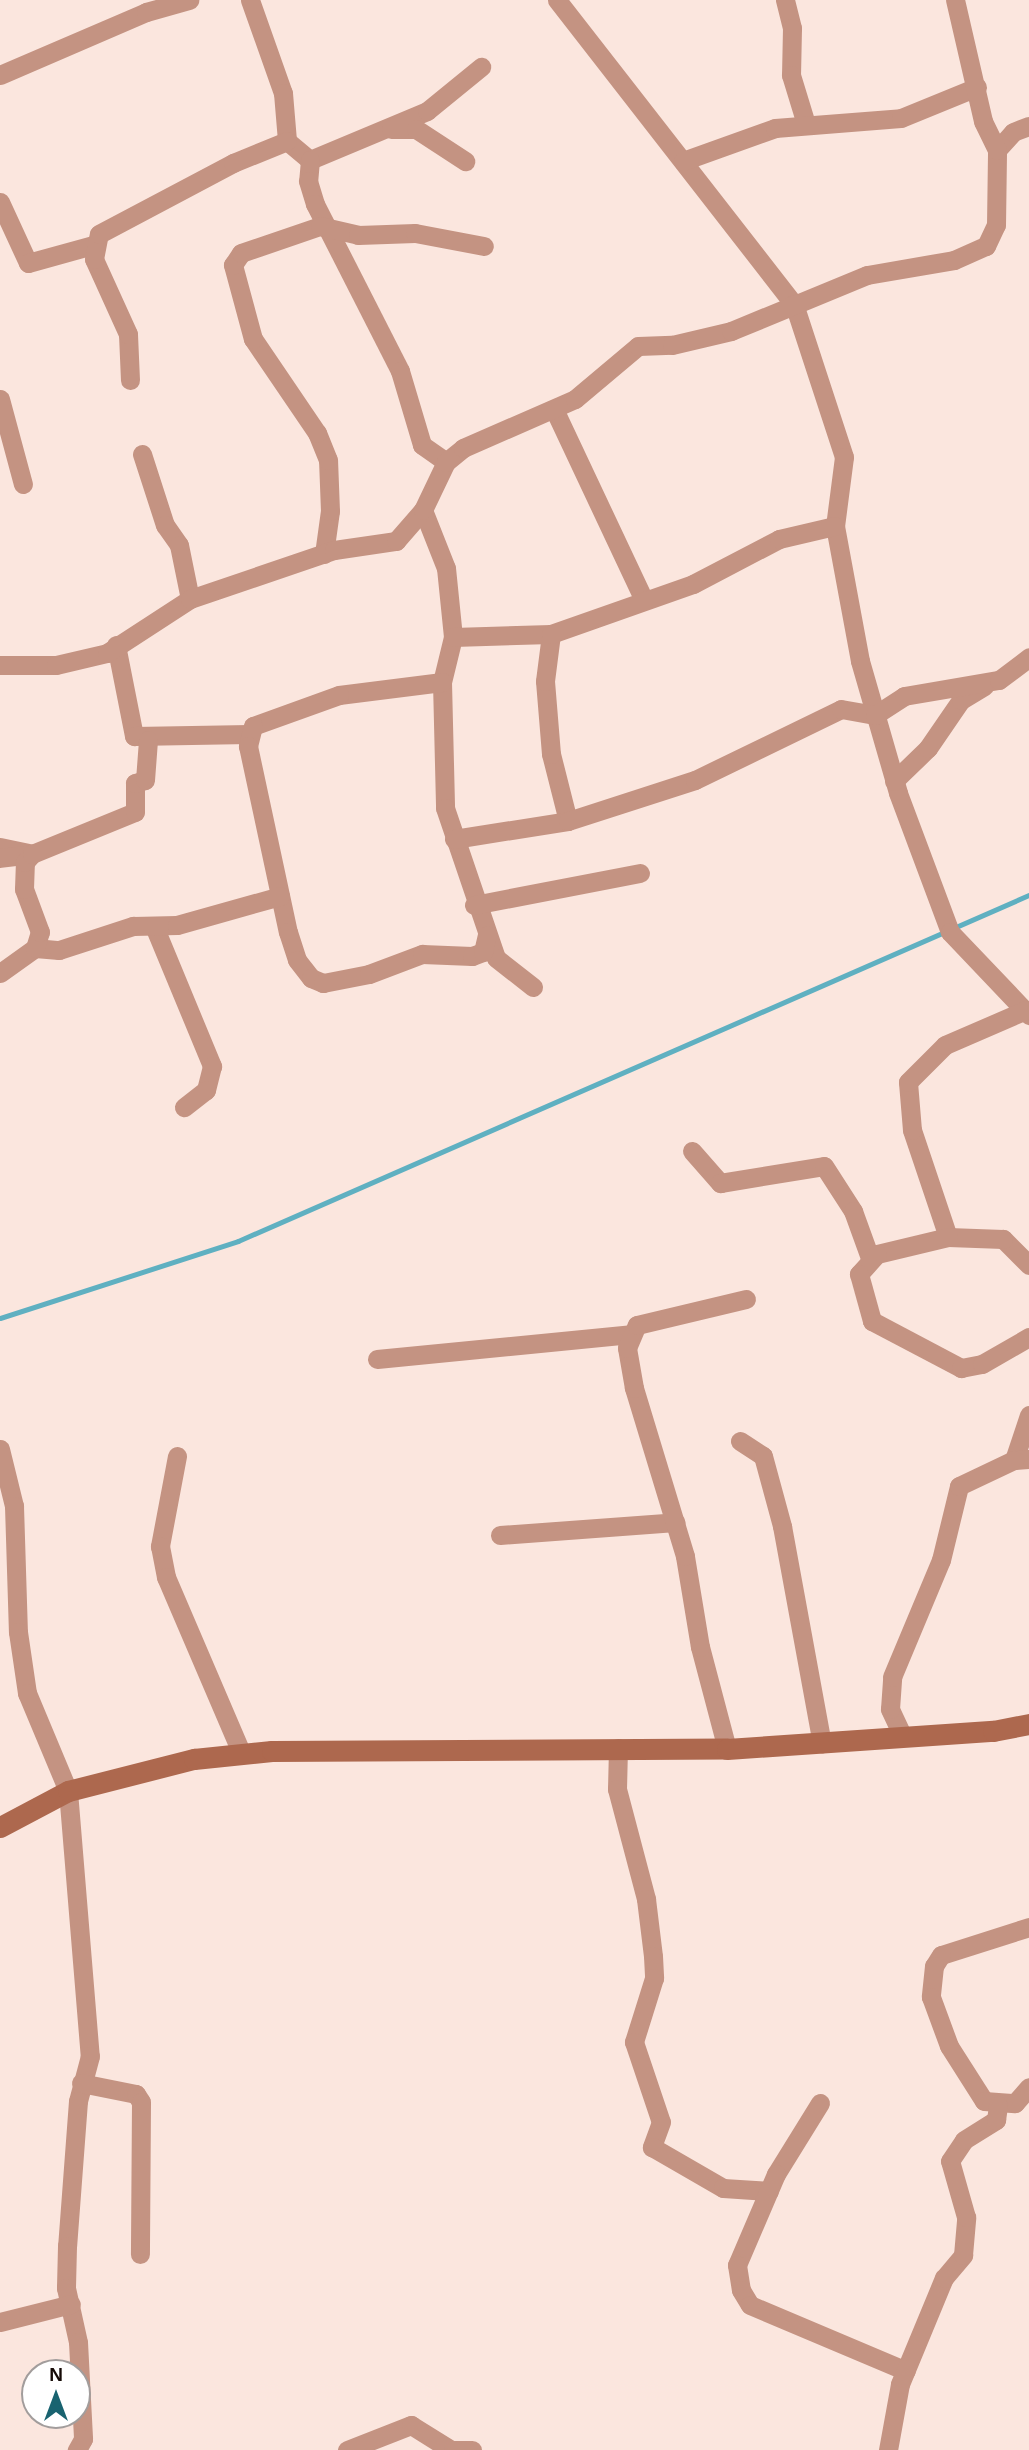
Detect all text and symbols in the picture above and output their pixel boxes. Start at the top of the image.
north arrow [21,2359,91,2429]
text: N [49,2364,63,2385]

